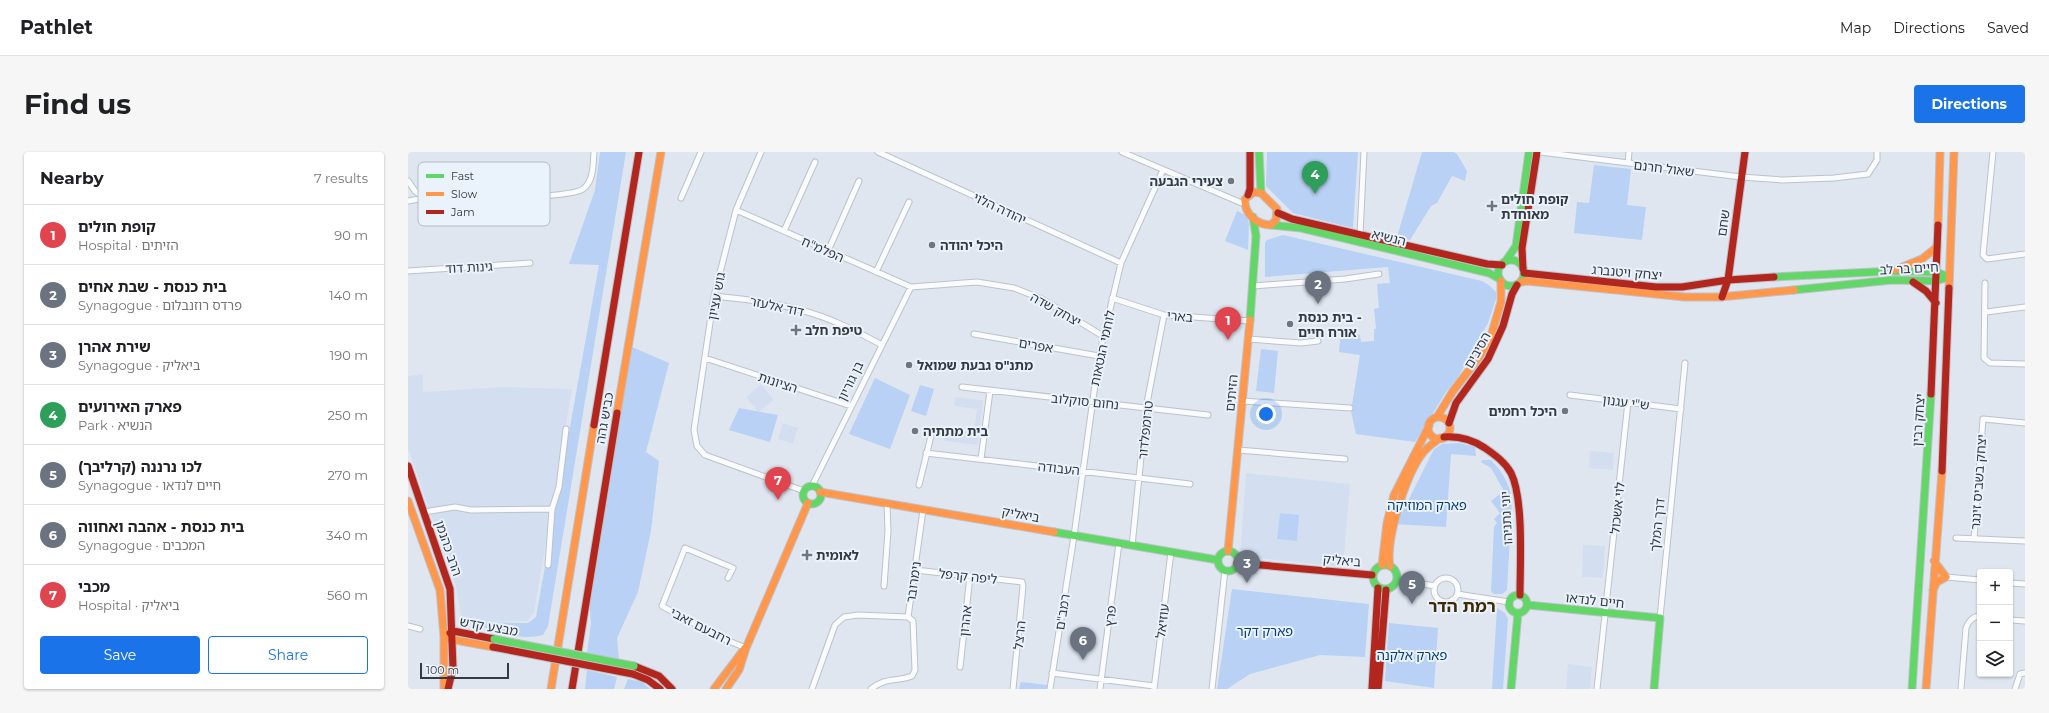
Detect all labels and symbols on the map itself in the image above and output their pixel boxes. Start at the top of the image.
street label: שאול חרנם [1633,156,1695,180]
pin: 4 [1302,161,1328,194]
legend [418,162,550,226]
text: Fast [451,169,475,183]
place label: צעירי הגבעה [1150,173,1223,189]
marker: צעירי הגבעה [1226,176,1236,186]
text: Slow [451,187,477,201]
street label: יהודה הלוי [971,189,1029,227]
place label: קופת חולים מאוחדת [1501,191,1569,222]
marker: קופת חולים מאוחדת [1486,200,1498,212]
text: Jam [450,205,475,219]
street label: שחם [1713,209,1733,237]
street label: הנשיא [1370,225,1408,249]
street label: הפלמ"ח [799,233,847,265]
place label: היכל יהודה [940,237,1003,253]
marker: היכל יהודה [927,240,937,250]
street label: גינות דוד [445,258,493,276]
street label: חיים בר לב [1879,258,1939,278]
street label: יצחק ויטנברג [1591,261,1663,283]
street label: גוש עציון [704,271,728,321]
pin: 2 [1305,271,1331,304]
street label: יצחק שדה [1028,289,1084,329]
street label: דוד אלעזר [748,292,806,320]
street label: בארי [1166,307,1194,325]
pin: 1 [1215,307,1241,340]
street label: לוחמי הגטאות [1086,308,1118,387]
place label: בית כנסת - אורח חיים [1298,309,1362,340]
marker: בית כנסת - אורח חיים [1285,319,1295,329]
place label: טיפת חלב [805,322,863,338]
marker: טיפת חלב [790,324,802,336]
street label: הסיבים [1460,329,1494,371]
street label: אפרים [1017,334,1055,356]
place label: מתנ"ס גבעת שמואל [917,357,1033,373]
street label: בן גוריון [833,358,867,404]
marker: מתנ"ס גבעת שמואל [904,360,914,370]
street label: הציונות [756,368,800,396]
street label: הזיתים [1221,374,1241,412]
street label: נחום סוקלוב [1050,389,1120,413]
street label: כביש גהה [592,391,616,445]
street label: ש"י עגנון [1602,391,1650,413]
street label: יצחק רבין [1908,393,1928,447]
street label: טרומפלדור [1134,400,1156,460]
place label: היכל רחמים [1488,403,1557,419]
your location [1256,404,1276,424]
marker: היכל רחמים [1560,406,1570,416]
place label: בית מתתיה [923,423,988,439]
marker: בית מתתיה [910,426,920,436]
street label: יצחק בשביס זינגר [1967,434,1989,530]
street label: העבודה [1037,458,1081,478]
pin: 7 [765,467,791,500]
street label: לוי אשכול [1606,481,1628,535]
street label: יוני נתניהו [1497,491,1515,545]
park label: פארק המוזיקה [1387,497,1467,513]
street label: דרך המלך [1646,497,1668,553]
street label: ביאליק [1001,503,1041,525]
street label: הרב כהנמן [432,518,466,578]
place label: לאומית [816,547,859,563]
marker: לאומית [801,549,813,561]
pin: 3 [1234,550,1260,583]
street label: ביאליק [1322,550,1362,570]
street label: נימרובר [902,560,924,604]
street label: ליפה קרפל [938,565,998,587]
pin: 5 [1399,571,1425,604]
street label: חיים לנדאו [1565,589,1625,611]
street label: רמב"ם [1051,593,1073,631]
district label: רמת הדר [1428,596,1496,616]
street label: עוזיאל [1152,603,1172,639]
street label: רחבעם זאבי [668,604,734,648]
street label: פרץ [1101,604,1119,628]
street label: אהרון [955,605,975,637]
street label: מבצע קדש [459,613,520,639]
street label: הרצל [1010,620,1028,650]
park label: פארק דקר [1237,623,1293,639]
pin: 6 [1070,627,1096,660]
park label: פארק אלקנה [1377,647,1447,663]
scale bar [420,661,509,680]

